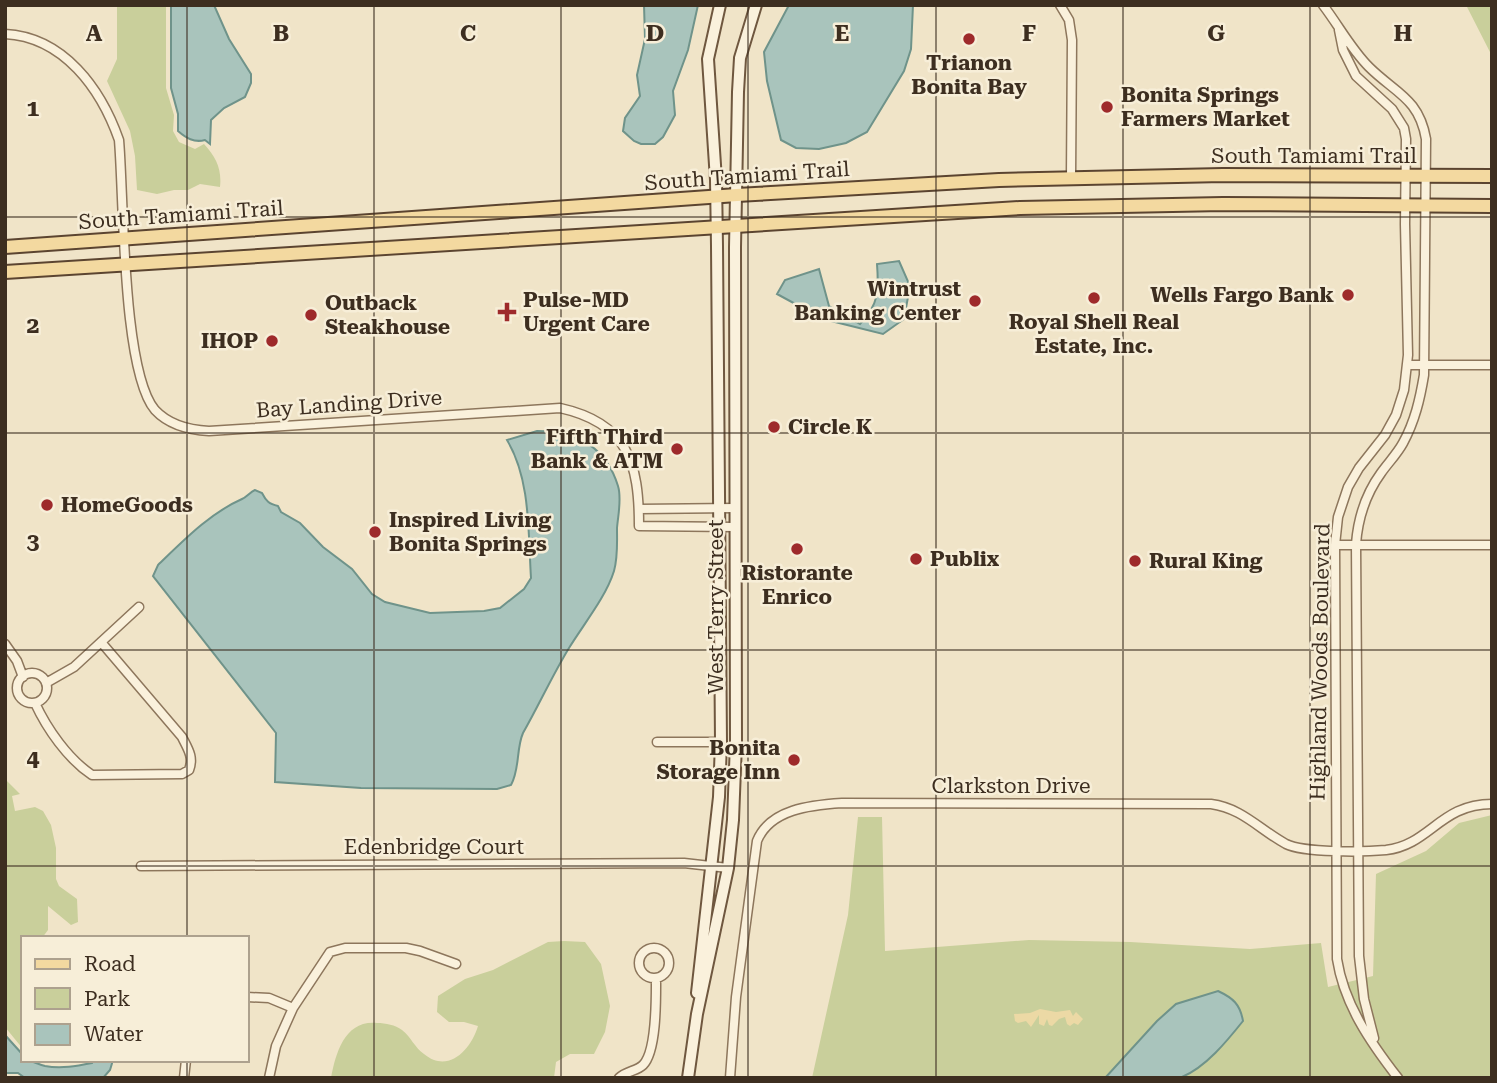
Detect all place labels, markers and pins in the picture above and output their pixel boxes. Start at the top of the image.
marker: Trianon Bonita Bay [961,31,977,47]
place label: Trianon Bonita Bay [911,51,1027,99]
place label: Bonita Springs Farmers Market [1121,83,1290,131]
marker: Bonita Springs Farmers Market [1099,99,1115,115]
place label: Wintrust Banking Center [794,277,961,325]
place label: Wells Fargo Bank [1150,283,1334,307]
marker: Wells Fargo Bank [1340,287,1356,303]
place label: Pulse-MD Urgent Care [523,288,650,336]
marker: Royal Shell Real Estate, Inc. [1086,290,1102,306]
place label: Outback Steakhouse [325,291,450,339]
marker: Wintrust Banking Center [967,293,983,309]
marker: Pulse-MD Urgent Care [497,302,517,322]
marker: Outback Steakhouse [303,307,319,323]
place label: Royal Shell Real Estate, Inc. [1009,310,1179,358]
place label: IHOP [201,329,258,353]
marker: IHOP [264,333,280,349]
place label: Circle K [788,415,873,439]
marker: Circle K [766,419,782,435]
place label: Fifth Third Bank & ATM [531,425,663,473]
marker: Fifth Third Bank & ATM [669,441,685,457]
place label: HomeGoods [61,493,193,517]
marker: HomeGoods [39,497,55,513]
place label: Inspired Living Bonita Springs [389,508,551,556]
marker: Inspired Living Bonita Springs [367,524,383,540]
marker: Ristorante Enrico [789,541,805,557]
place label: Publix [930,547,1000,571]
place label: Rural King [1149,549,1263,573]
marker: Publix [908,551,924,567]
marker: Rural King [1127,553,1143,569]
place label: Ristorante Enrico [741,561,853,609]
place label: Bonita Storage Inn [657,736,781,784]
marker: Bonita Storage Inn [786,752,802,768]

